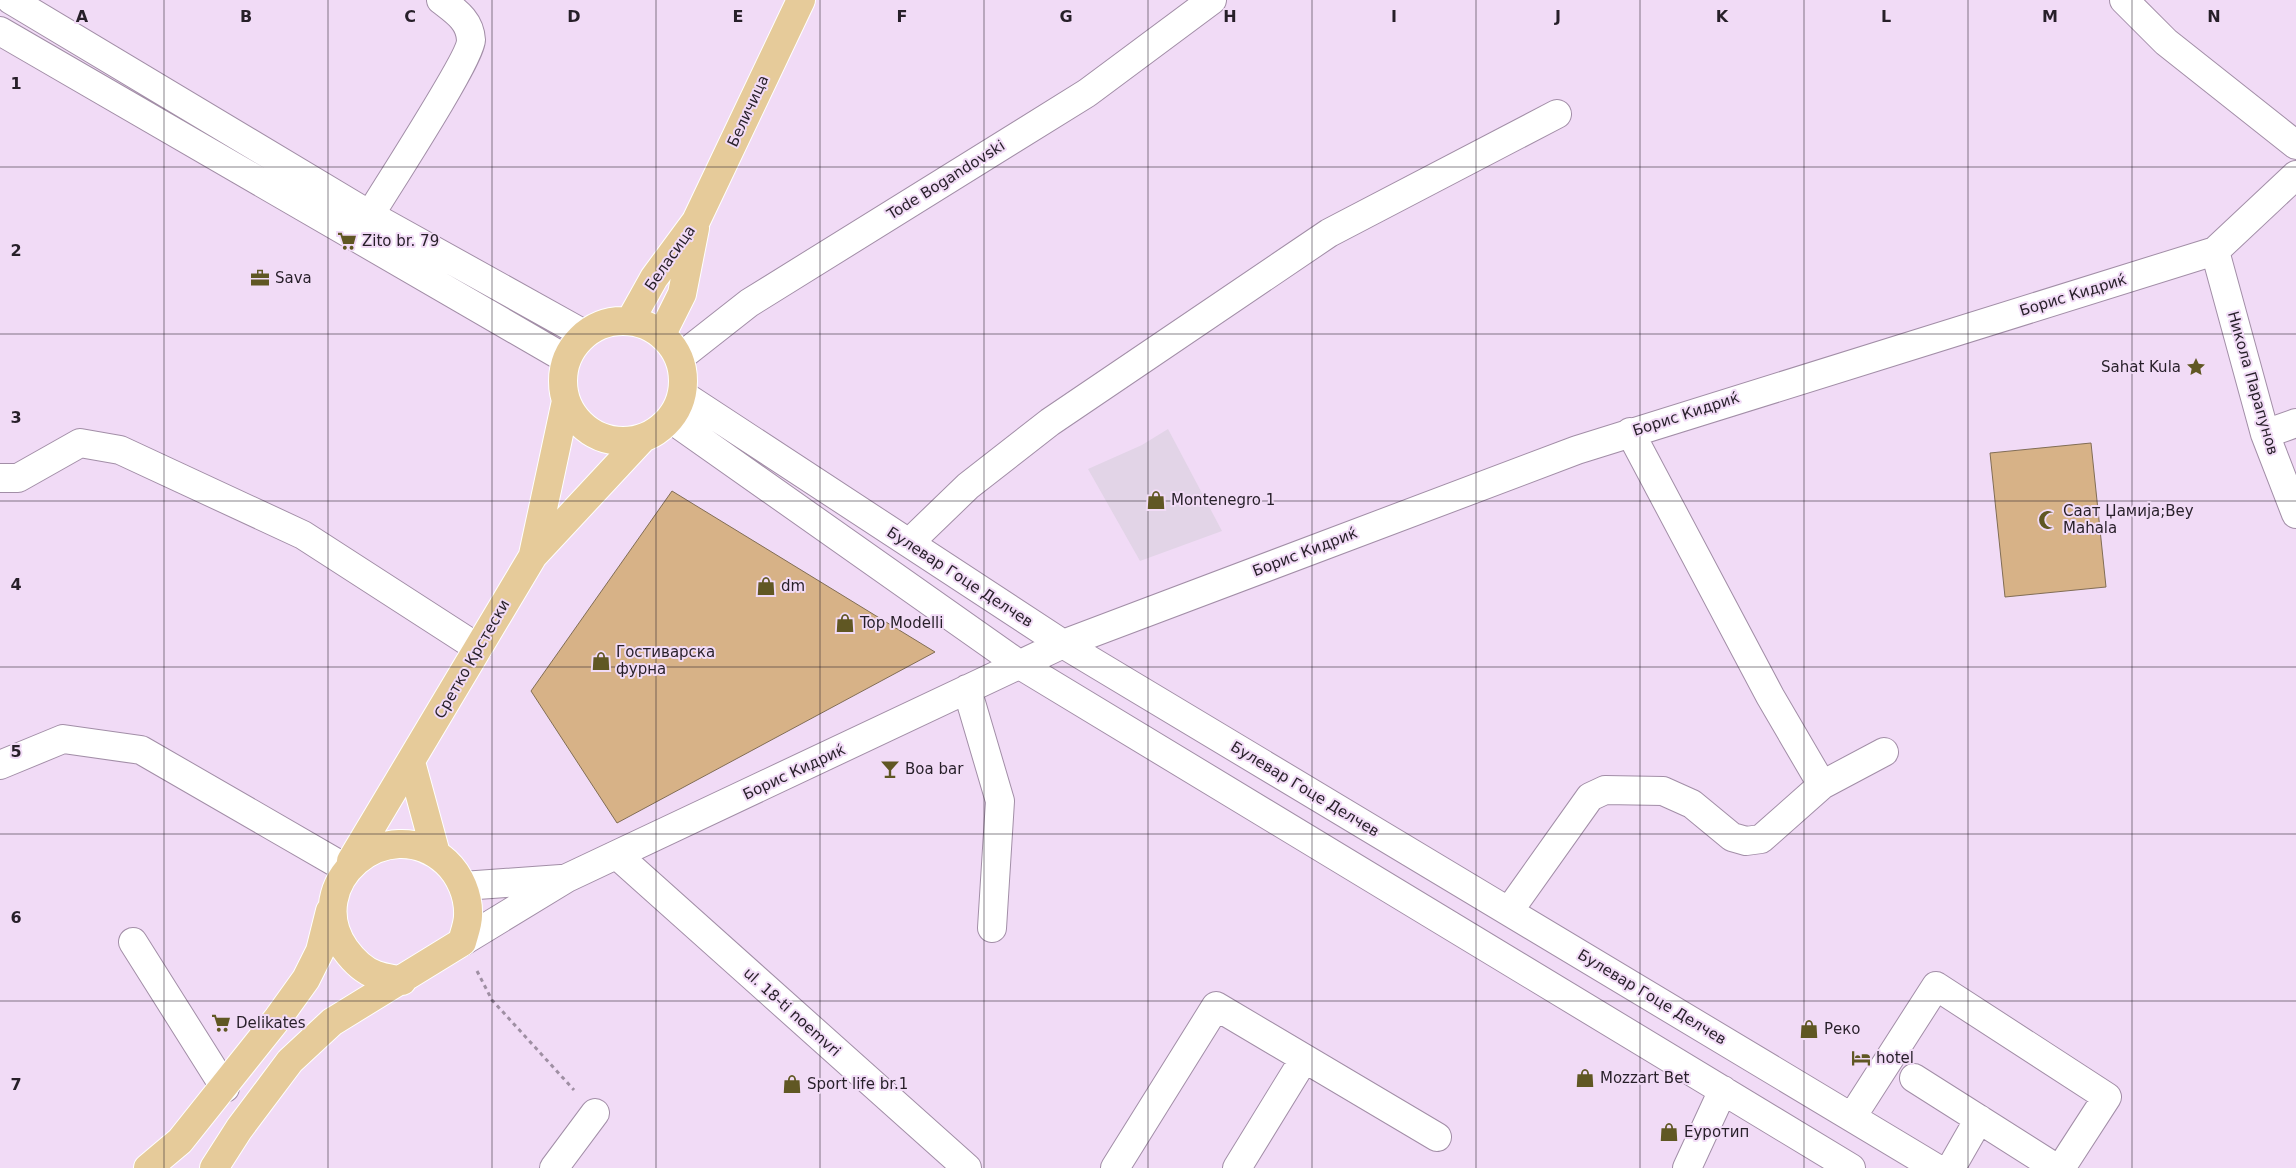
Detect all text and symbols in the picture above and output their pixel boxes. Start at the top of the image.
text: A [76,7,89,26]
text: B [240,7,252,26]
text: C [404,7,416,26]
text: D [567,7,581,26]
text: E [733,7,743,26]
text: F [897,7,907,26]
text: G [1059,7,1073,26]
text: H [1223,7,1237,26]
text: I [1391,7,1397,26]
text: J [1554,7,1561,26]
text: K [1716,7,1729,26]
text: L [1881,7,1891,26]
text: M [2042,7,2058,26]
text: N [2207,7,2221,26]
street label: Беличица [724,72,772,150]
text: 1 [10,74,22,93]
street label: Tode Bogandovski [883,137,1008,224]
street label: Беласица [641,222,699,294]
supermarket icon: Zito br. 79 [336,230,358,252]
place label: Zito br. 79 [362,232,439,250]
text: 2 [10,241,22,260]
office icon: Sava [249,267,271,289]
place label: Sava [275,269,312,287]
street label: Борис Кидриќ [2017,270,2129,320]
street label: Никола Парапунов [2224,309,2282,457]
place icon: Sahat Kula [2185,356,2207,378]
place label: Sahat Kula [2101,358,2181,376]
street label: Борис Кидриќ [1631,388,1741,440]
text: 3 [10,408,22,427]
shop icon: Montenegro 1 [1145,489,1167,511]
place label: Montenegro 1 [1171,491,1275,509]
place label: Саат Џамија;Bey Mahala [2063,502,2194,537]
mosque icon: Саат Џамија;Bey Mahala [2037,509,2059,531]
street label: Булевар Гоце Делчев [884,523,1036,631]
street label: Борис Кидриќ [1250,524,1360,580]
text: 4 [10,575,22,594]
shop icon: dm [755,575,777,597]
place label: dm [781,577,805,595]
street label: Сретко Крстески [431,596,513,722]
shop icon: Top Modelli [834,612,856,634]
place label: Top Modelli [859,614,943,632]
place label: Гостиварска фурна [616,643,715,678]
shop icon: Гостиварска фурна [590,650,612,672]
street label: Булевар Гоце Делчев [1227,737,1383,841]
street label: Борис Кидриќ [740,740,848,804]
text: 5 [10,742,22,761]
bar icon: Boa bar [879,758,901,780]
place label: Boa bar [905,760,964,778]
text: 6 [10,908,22,927]
street label: Булевар Гоце Делчев [1574,945,1730,1049]
street label: ul. 18-ti noemvri [740,964,844,1060]
supermarket icon: Delikates [210,1012,232,1034]
place label: Delikates [236,1014,306,1032]
shop icon: Реко [1798,1018,1820,1040]
place label: Реко [1824,1020,1861,1038]
hotel icon: hotel [1850,1047,1872,1069]
place label: hotel [1876,1049,1914,1067]
shop icon: Mozzart Bet [1574,1067,1596,1089]
place label: Mozzart Bet [1600,1069,1689,1087]
shop icon: Sport life br.1 [781,1073,803,1095]
text: 7 [10,1075,22,1094]
place label: Sport life br.1 [807,1075,908,1093]
shop icon: Еуротип [1658,1121,1680,1143]
place label: Еуротип [1684,1123,1749,1141]

